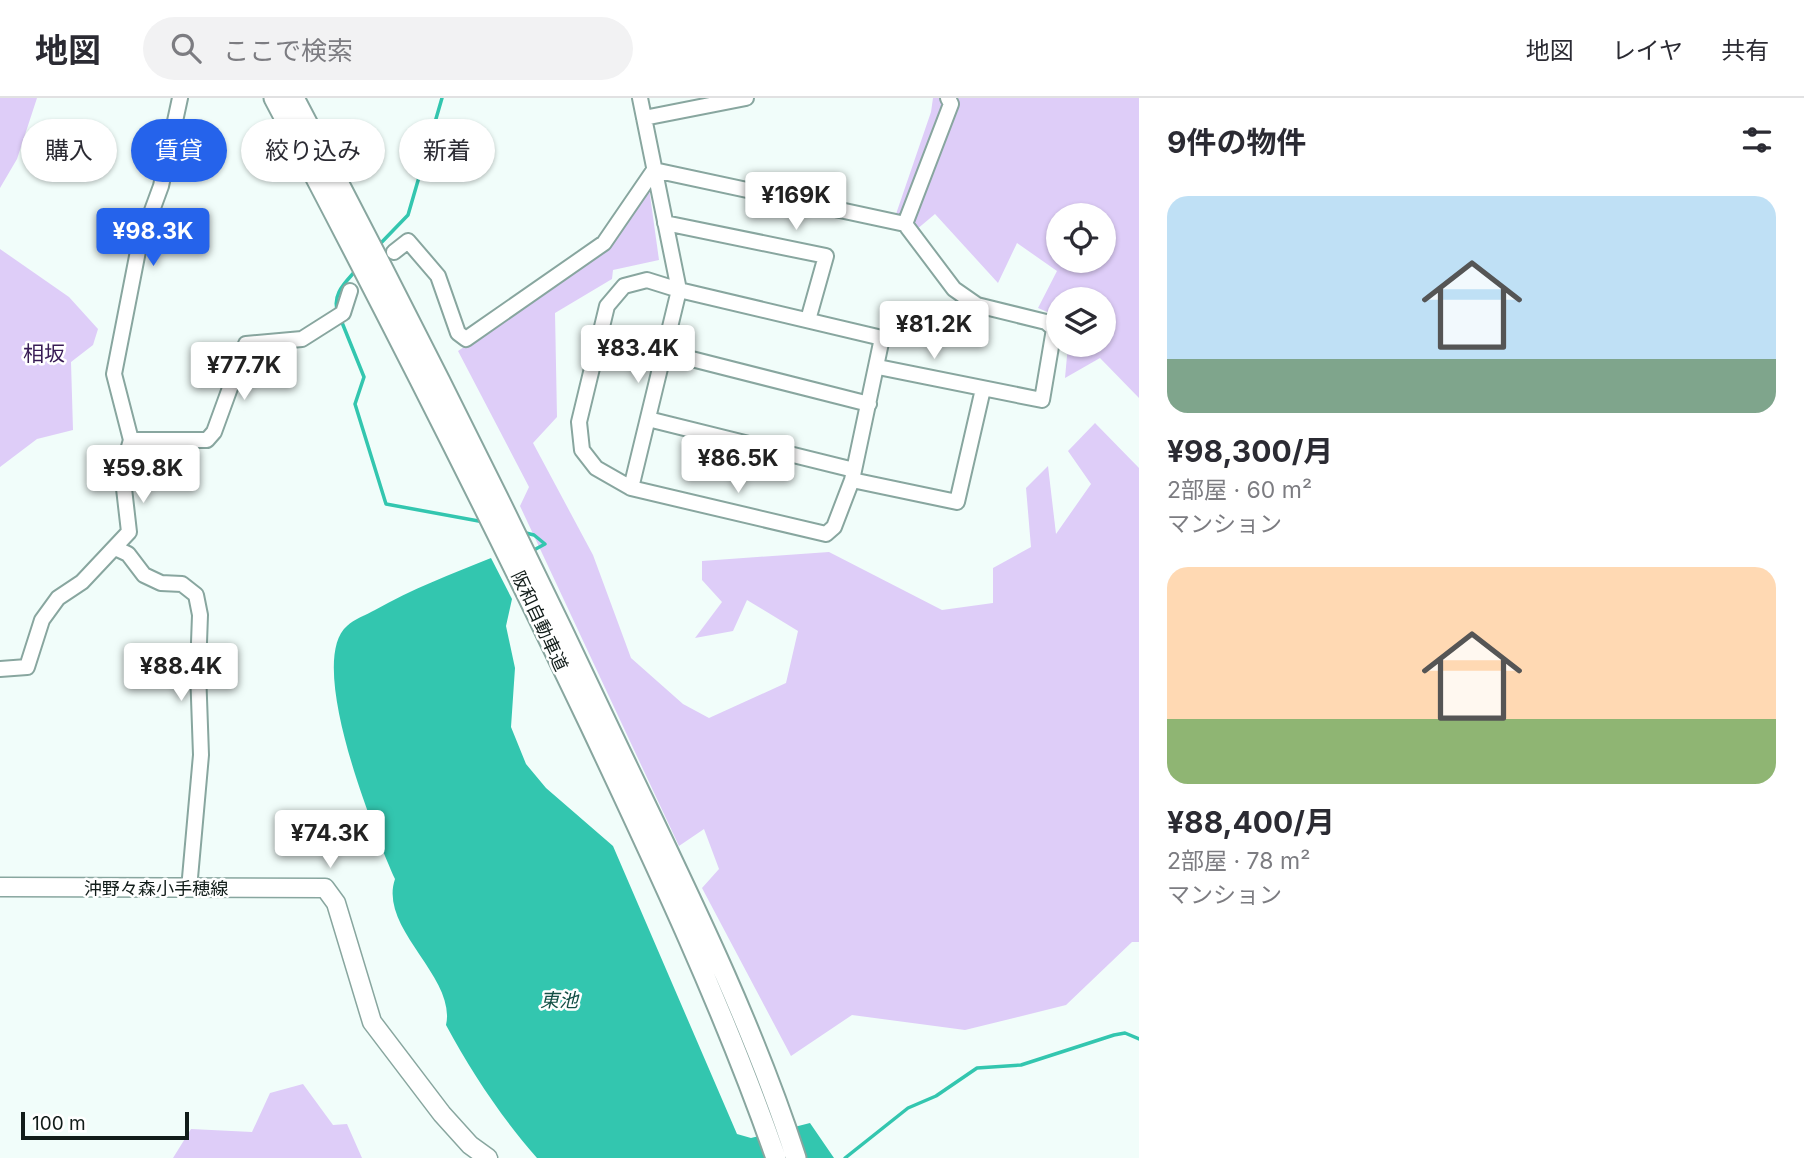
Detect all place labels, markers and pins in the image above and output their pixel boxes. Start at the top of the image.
pin: ¥169K [747,172,845,232]
pin: ¥98.3K [96,208,210,268]
pin: ¥81.2K [877,302,991,361]
pin: ¥83.4K [581,326,695,385]
pin: ¥77.7K [187,342,301,402]
pin: ¥86.5K [681,436,795,495]
pin: ¥59.8K [86,446,200,505]
pin: ¥88.4K [124,644,238,703]
pin: ¥74.3K [273,810,387,870]

